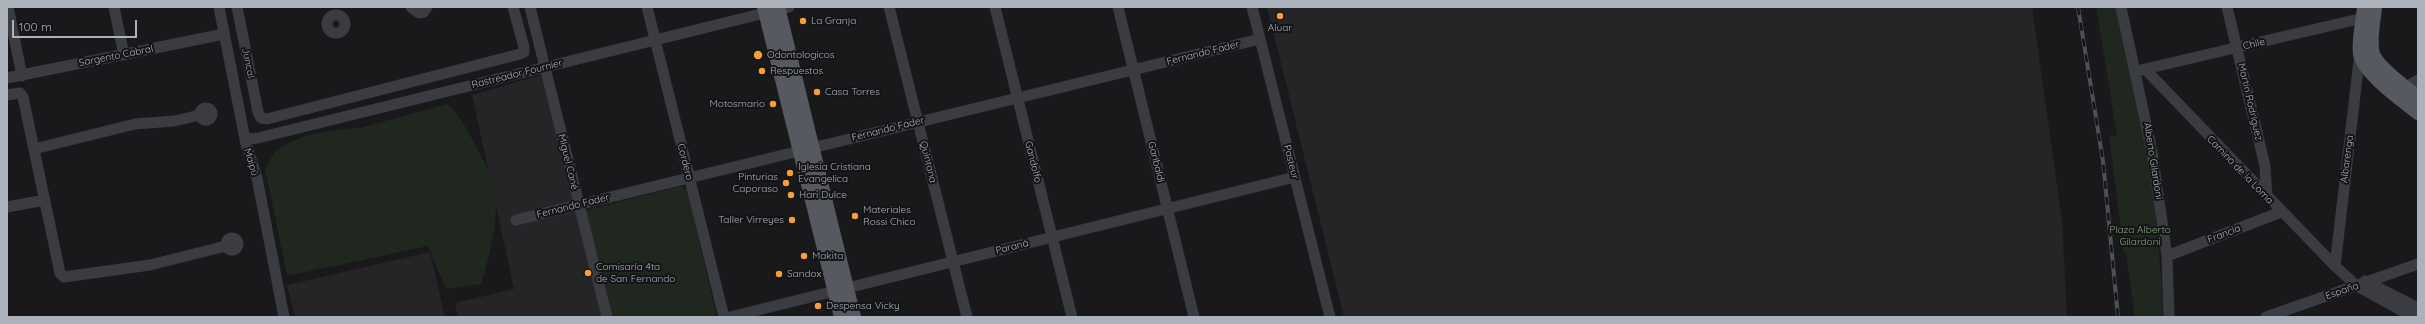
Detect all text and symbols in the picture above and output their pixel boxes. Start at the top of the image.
marker: Aluar [1275,11,1285,21]
scale bar [14,12,139,38]
place label: La Granja [811,15,856,27]
marker: La Granja [798,16,808,26]
text: 100 m [19,19,52,34]
place label: Aluar [1268,22,1292,34]
street label: Chile [2242,36,2266,52]
street label: Fernando Fader [1165,38,1241,68]
street label: Sargento Cabral [78,43,154,69]
street label: Juncal [239,47,257,79]
marker: Odontologicos [752,49,764,61]
place label: Odontologicos [767,49,835,61]
street label: Rastreador Fournier [470,57,564,91]
street label: Martín Rodríguez [2235,62,2265,142]
place label: Respuestos [770,65,823,77]
marker: Respuestos [757,66,767,76]
place label: Casa Torres [825,86,880,98]
marker: Casa Torres [812,87,822,97]
place label: Motosmario [709,98,765,110]
marker: Motosmario [768,99,778,109]
street label: Fernando Fader [850,114,926,144]
street label: Alberto Gilardoni [2141,122,2165,200]
street label: Miguel Cané [555,133,581,191]
street label: Camino de la Loma [2204,133,2276,207]
street label: Albarenga [2338,134,2356,184]
street label: Quintana [917,140,939,184]
street label: Gandolfo [1022,140,1044,184]
street label: Garibaldi [1145,140,1167,184]
street label: Cordero [675,142,695,182]
street label: Pasteur [1281,143,1301,181]
street label: Maipú [241,147,261,177]
place label: Iglesia Cristiana Evangelica [798,161,871,184]
marker: Iglesia Cristiana Evangelica [785,168,795,178]
place label: Pinturias Caporaso [733,171,778,194]
marker: Pinturias Caporaso [781,178,791,188]
place label: Hari Dulce [799,189,847,201]
marker: Hari Dulce [786,190,796,200]
street label: Fernando Fader [535,191,611,221]
place label: Materiales Rossi Chico [863,204,916,228]
marker: Materiales Rossi Chico [850,211,860,221]
place label: Taller Virreyes [718,214,784,226]
marker: Taller Virreyes [787,215,797,225]
street label: Francia [2206,222,2242,246]
park label: Plaza Alberto Gilardoni [2109,224,2171,248]
street label: Paraná [994,237,1030,257]
place label: Makita [812,250,843,262]
marker: Makita [799,251,809,261]
place label: Comisaría 4ta de San Fernando [596,261,675,284]
marker: Comisaría 4ta de San Fernando [583,268,593,278]
place label: Sandox [787,268,821,280]
marker: Sandox [774,269,784,279]
street label: España [2324,280,2360,302]
place label: Despensa Vicky [826,300,900,312]
marker: Despensa Vicky [813,301,823,311]

